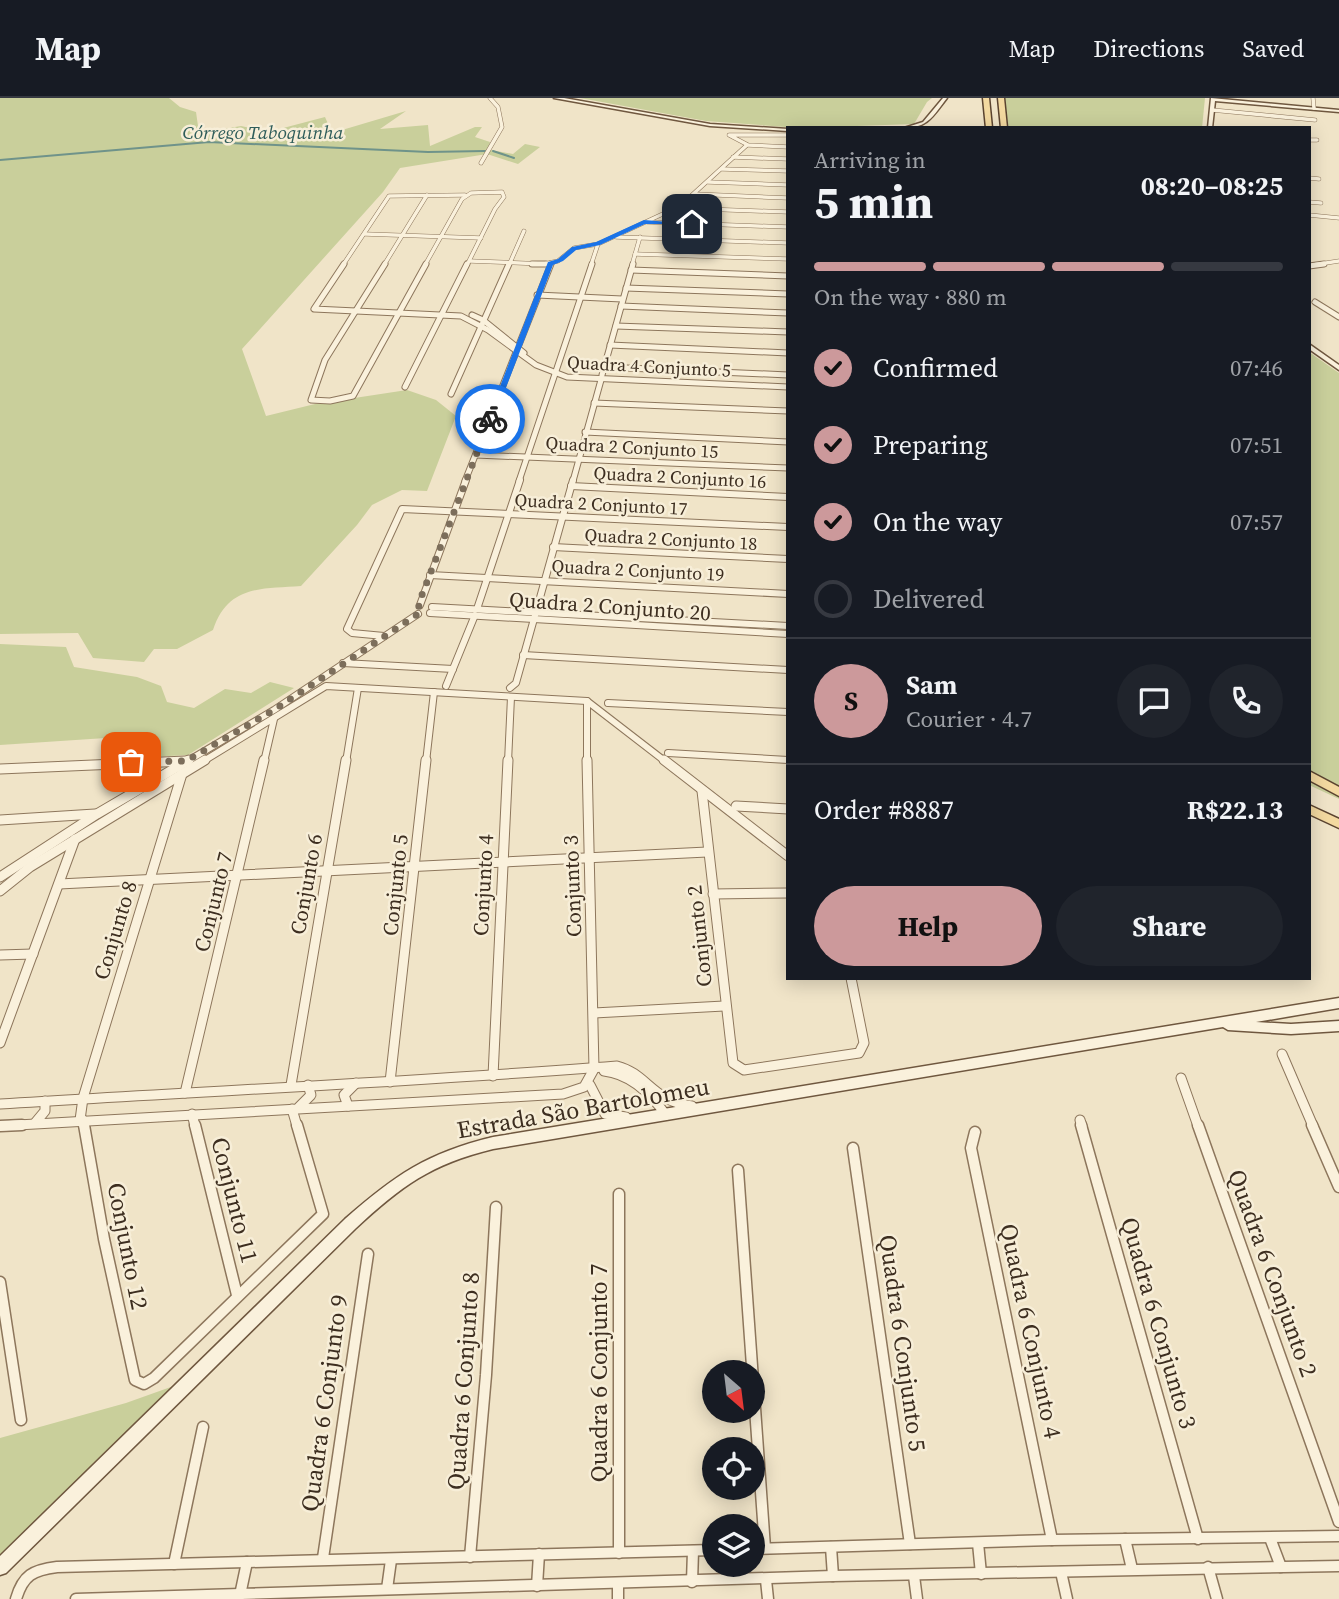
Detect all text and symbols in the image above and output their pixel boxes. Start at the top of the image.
text: Map [35,26,101,71]
text: Map [1008,32,1055,65]
text: Directions [1093,32,1204,65]
text: Saved [1242,32,1304,65]
water label: Córrego Taboquinha [182,119,344,145]
text: Arriving in [814,144,926,176]
text: 08:20–08:25 [1141,168,1283,204]
text: 5 min [814,170,933,233]
pin [662,194,722,254]
icon: home [673,205,711,243]
text: On the way · 880 m [814,281,1007,313]
street label: Quadra 4 Conjunto 5 [566,349,732,383]
icon: check [814,349,852,387]
text: Confirmed [873,350,998,386]
text: 07:46 [1230,352,1283,384]
courier [455,384,525,454]
icon: bike [471,400,509,438]
icon: check [814,426,852,464]
text: Preparing [873,427,988,463]
text: 07:51 [1230,429,1283,461]
street label: Quadra 2 Conjunto 15 [545,430,719,464]
street label: Quadra 2 Conjunto 16 [593,460,767,494]
street label: Quadra 2 Conjunto 17 [514,487,688,521]
icon: check [814,503,852,541]
text: On the way [873,504,1002,540]
text: 07:57 [1230,506,1283,538]
street label: Quadra 2 Conjunto 18 [584,522,758,556]
street label: Quadra 2 Conjunto 19 [551,553,725,587]
text: Delivered [873,581,984,617]
street label: Quadra 2 Conjunto 20 [508,584,712,628]
button: chat [1117,664,1191,738]
button: phone [1209,664,1283,738]
text: Sam [906,667,957,703]
text: S [844,683,858,719]
text: Courier · 4.7 [906,703,1032,735]
pin [101,732,161,792]
icon: bag [112,743,150,781]
text: Order #8887 [814,792,954,828]
text: R$22.13 [1187,792,1283,828]
street label: Conjunto 6 [283,831,329,937]
street label: Conjunto 5 [375,833,415,937]
street label: Conjunto 4 [466,833,500,937]
street label: Conjunto 3 [556,835,588,937]
street label: Conjunto 7 [187,849,239,955]
street label: Conjunto 8 [86,877,144,983]
street label: Conjunto 2 [679,884,719,988]
button: Help [814,886,1042,966]
button: Share [1056,886,1283,966]
street label: Estrada São Bartolomeu [454,1070,712,1146]
street label: Conjunto 11 [203,1134,267,1266]
street label: Quadra 6 Conjunto 2 [1220,1165,1326,1381]
street label: Conjunto 12 [100,1180,156,1312]
street label: Quadra 6 Conjunto 3 [1113,1213,1205,1433]
street label: Quadra 6 Conjunto 4 [992,1221,1070,1441]
street label: Quadra 6 Conjunto 5 [871,1232,935,1454]
street label: Quadra 6 Conjunto 7 [582,1264,615,1482]
street label: Quadra 6 Conjunto 8 [439,1271,487,1491]
street label: Quadra 6 Conjunto 9 [292,1292,356,1514]
north arrow [702,1360,765,1423]
map controls [702,1360,765,1577]
button: locate [702,1437,765,1500]
button: layers [702,1514,765,1577]

